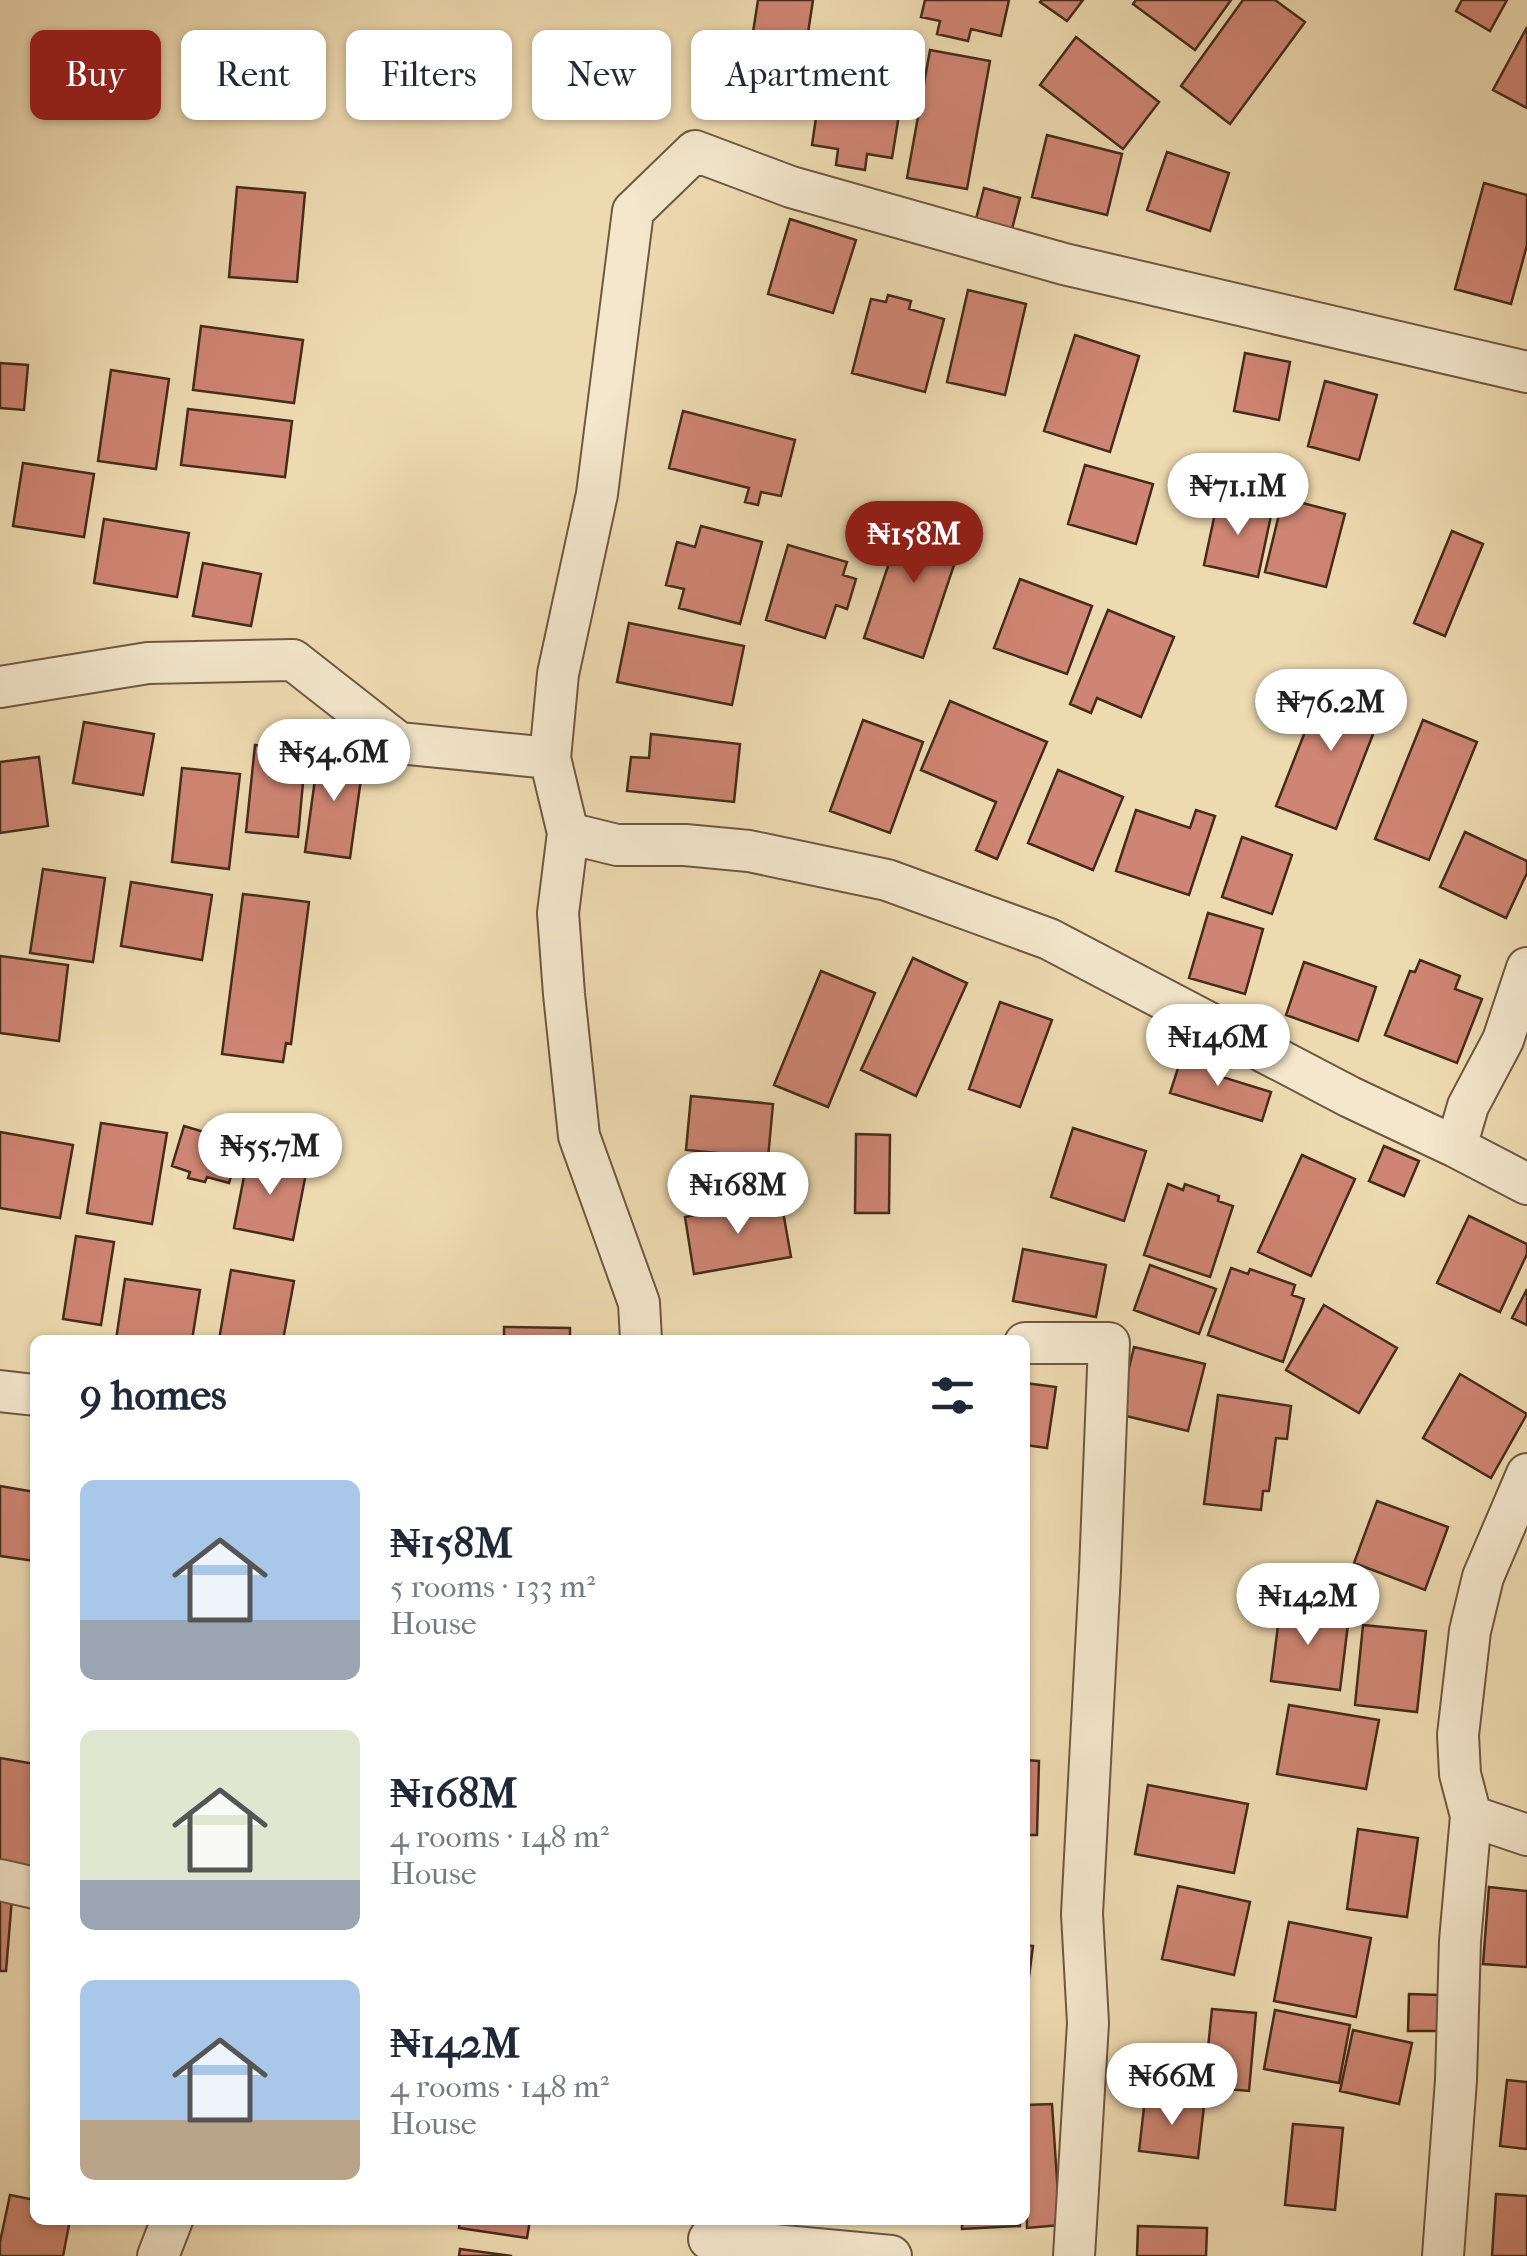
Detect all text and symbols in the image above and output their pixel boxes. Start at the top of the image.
chip: Buy [30,30,161,120]
chip: Rent [181,30,326,120]
chip: Filters [346,30,512,120]
chip: New [532,30,671,120]
chip: Apartment [691,30,925,120]
pin: ₦71.1M [1157,453,1319,538]
text: ₦71.1M [1190,467,1286,504]
pin: ₦158M [844,501,984,586]
text: ₦158M [867,515,961,552]
pin: ₦76.2M [1250,669,1412,754]
text: ₦76.2M [1277,683,1385,720]
pin: ₦54.6M [253,719,415,804]
text: ₦54.6M [279,733,389,770]
pin: ₦146M [1148,1004,1288,1089]
text: ₦146M [1168,1018,1268,1055]
pin: ₦55.7M [189,1113,351,1198]
text: ₦55.7M [220,1127,320,1164]
pin: ₦168M [668,1152,808,1237]
text: ₦168M [689,1166,787,1203]
icon: filters [925,1368,980,1423]
text: 9 homes [80,1371,227,1420]
text: ₦158M [390,1519,513,1568]
icon: home [160,1520,280,1640]
pin: ₦142M [1238,1563,1378,1648]
text: 5 rooms · 133 m² [390,1568,595,1605]
text: ₦142M [1258,1577,1358,1614]
text: House [390,1605,477,1642]
text: ₦168M [390,1769,517,1818]
icon: home [160,1770,280,1890]
text: 4 rooms · 148 m² [390,1818,609,1855]
text: House [390,1855,477,1892]
text: ₦142M [390,2019,520,2068]
icon: home [160,2020,280,2140]
pin: ₦66M [1113,2043,1231,2128]
text: ₦66M [1128,2057,1216,2094]
text: 4 rooms · 148 m² [390,2068,609,2105]
text: House [390,2105,477,2142]

